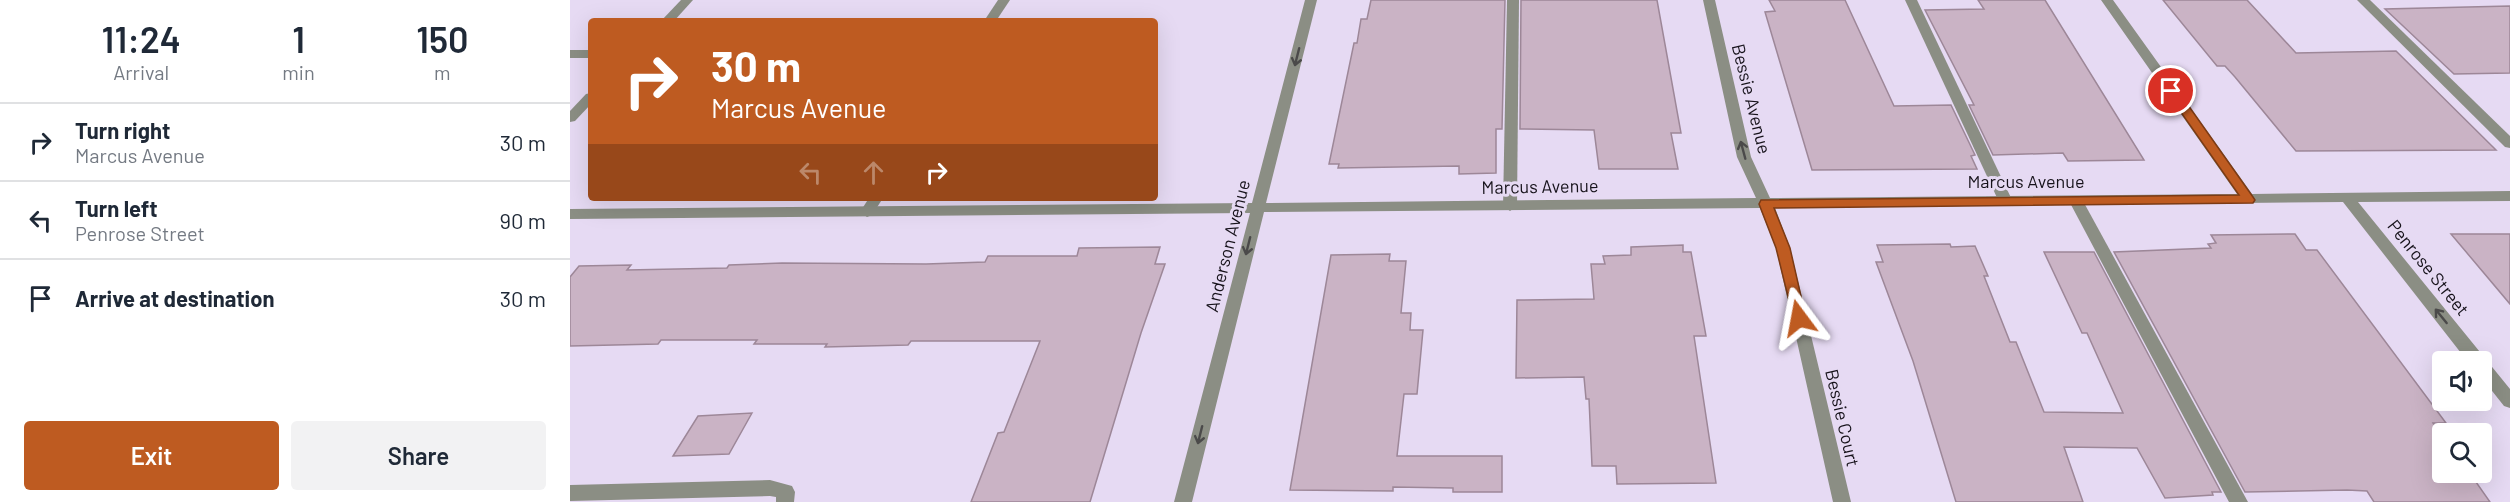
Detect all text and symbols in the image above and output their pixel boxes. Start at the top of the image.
text: 11:24 [102,17,181,60]
text: 1 [292,17,305,60]
text: 150 [416,17,468,60]
text: 30 m [711,40,801,90]
street label: Bessie Avenue [1728,41,1776,156]
icon: right [612,42,690,120]
one-way arrow [1290,47,1302,66]
text: Arrival [113,60,169,84]
text: min [282,60,315,84]
text: m [434,60,451,84]
pin [2145,65,2196,116]
icon: arrive [2154,74,2187,107]
text: Marcus Avenue [711,91,887,123]
text: Turn right [75,117,170,143]
icon: right [24,126,57,159]
text: 30 m [500,129,546,155]
one-way arrow [1737,141,1749,160]
text: Marcus Avenue [75,143,205,167]
icon: left [794,156,827,189]
icon: ahead [857,156,890,189]
icon: right [920,156,953,189]
street label: Marcus Avenue [1968,170,2085,192]
street label: Marcus Avenue [1481,174,1599,198]
street label: Anderson Avenue [1200,177,1254,314]
text: Turn left [75,195,158,221]
icon: left [24,204,57,237]
text: 90 m [500,207,546,233]
street label: Penrose Street [2383,215,2474,320]
text: Penrose Street [75,221,205,245]
one-way arrow [1242,236,1254,255]
icon: arrive [24,282,57,315]
text: Arrive at destination [75,285,274,311]
text: 30 m [500,285,546,311]
position arrow [1767,286,1831,350]
one-way arrow [2435,308,2448,324]
map controls [2432,351,2492,483]
button: sound [2432,351,2492,411]
street label: Bessie Court [1821,367,1865,469]
button: Exit [24,421,279,490]
button: Share [291,421,546,490]
button: search [2432,423,2492,483]
one-way arrow [1194,425,1206,444]

